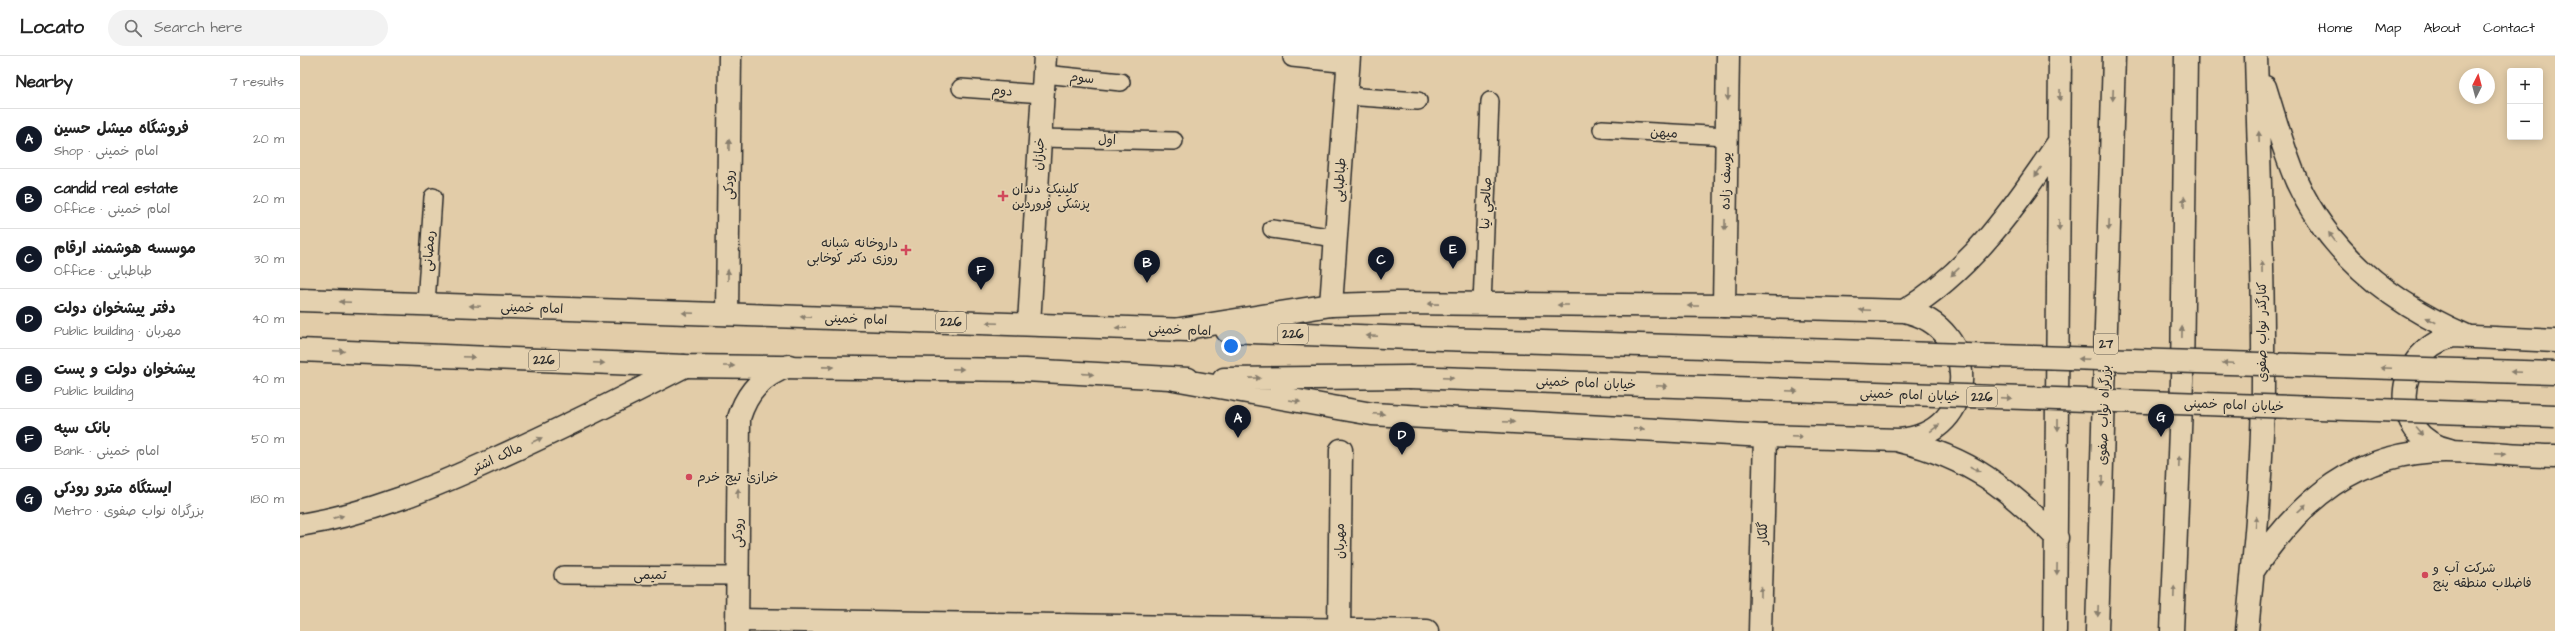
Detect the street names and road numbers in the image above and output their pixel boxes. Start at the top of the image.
street label: سوم [1069,68,1095,89]
street label: دوم [991,81,1013,102]
street label: میهن [1650,123,1678,143]
street label: اول [1098,131,1116,149]
street label: خبازان [1029,137,1049,171]
street label: یوسف زاده [1716,152,1736,210]
street label: طباطبایی [1329,157,1351,203]
street label: رودکی [720,170,738,200]
street label: صالحي نیا [1476,177,1498,230]
street label: رمضانی [419,230,439,272]
street label: کنارگذر نواب صفوی [2253,281,2271,382]
street label: امام خمینی [500,298,564,319]
street label: امام خمینی [824,309,888,330]
road number: 226 [936,312,966,332]
street label: امام خمینی [1148,320,1212,341]
road number: 226 [1278,324,1308,344]
road number: 27 [2094,334,2118,354]
road number: 226 [529,350,559,370]
street label: بزرگراه نواب صفوی [2093,364,2115,466]
street label: خیابان امام خمینی [1536,372,1637,395]
street label: خیابان امام خمینی [1860,384,1961,407]
road number: 226 [1967,387,1997,407]
street label: خیابان امام خمینی [2184,394,2285,417]
street label: مالک اشتر [468,438,525,478]
street label: رودکی [729,518,747,548]
street label: گلکار [1754,521,1772,546]
street label: مهربان [1331,523,1349,559]
street label: تمیمی [634,566,667,584]

